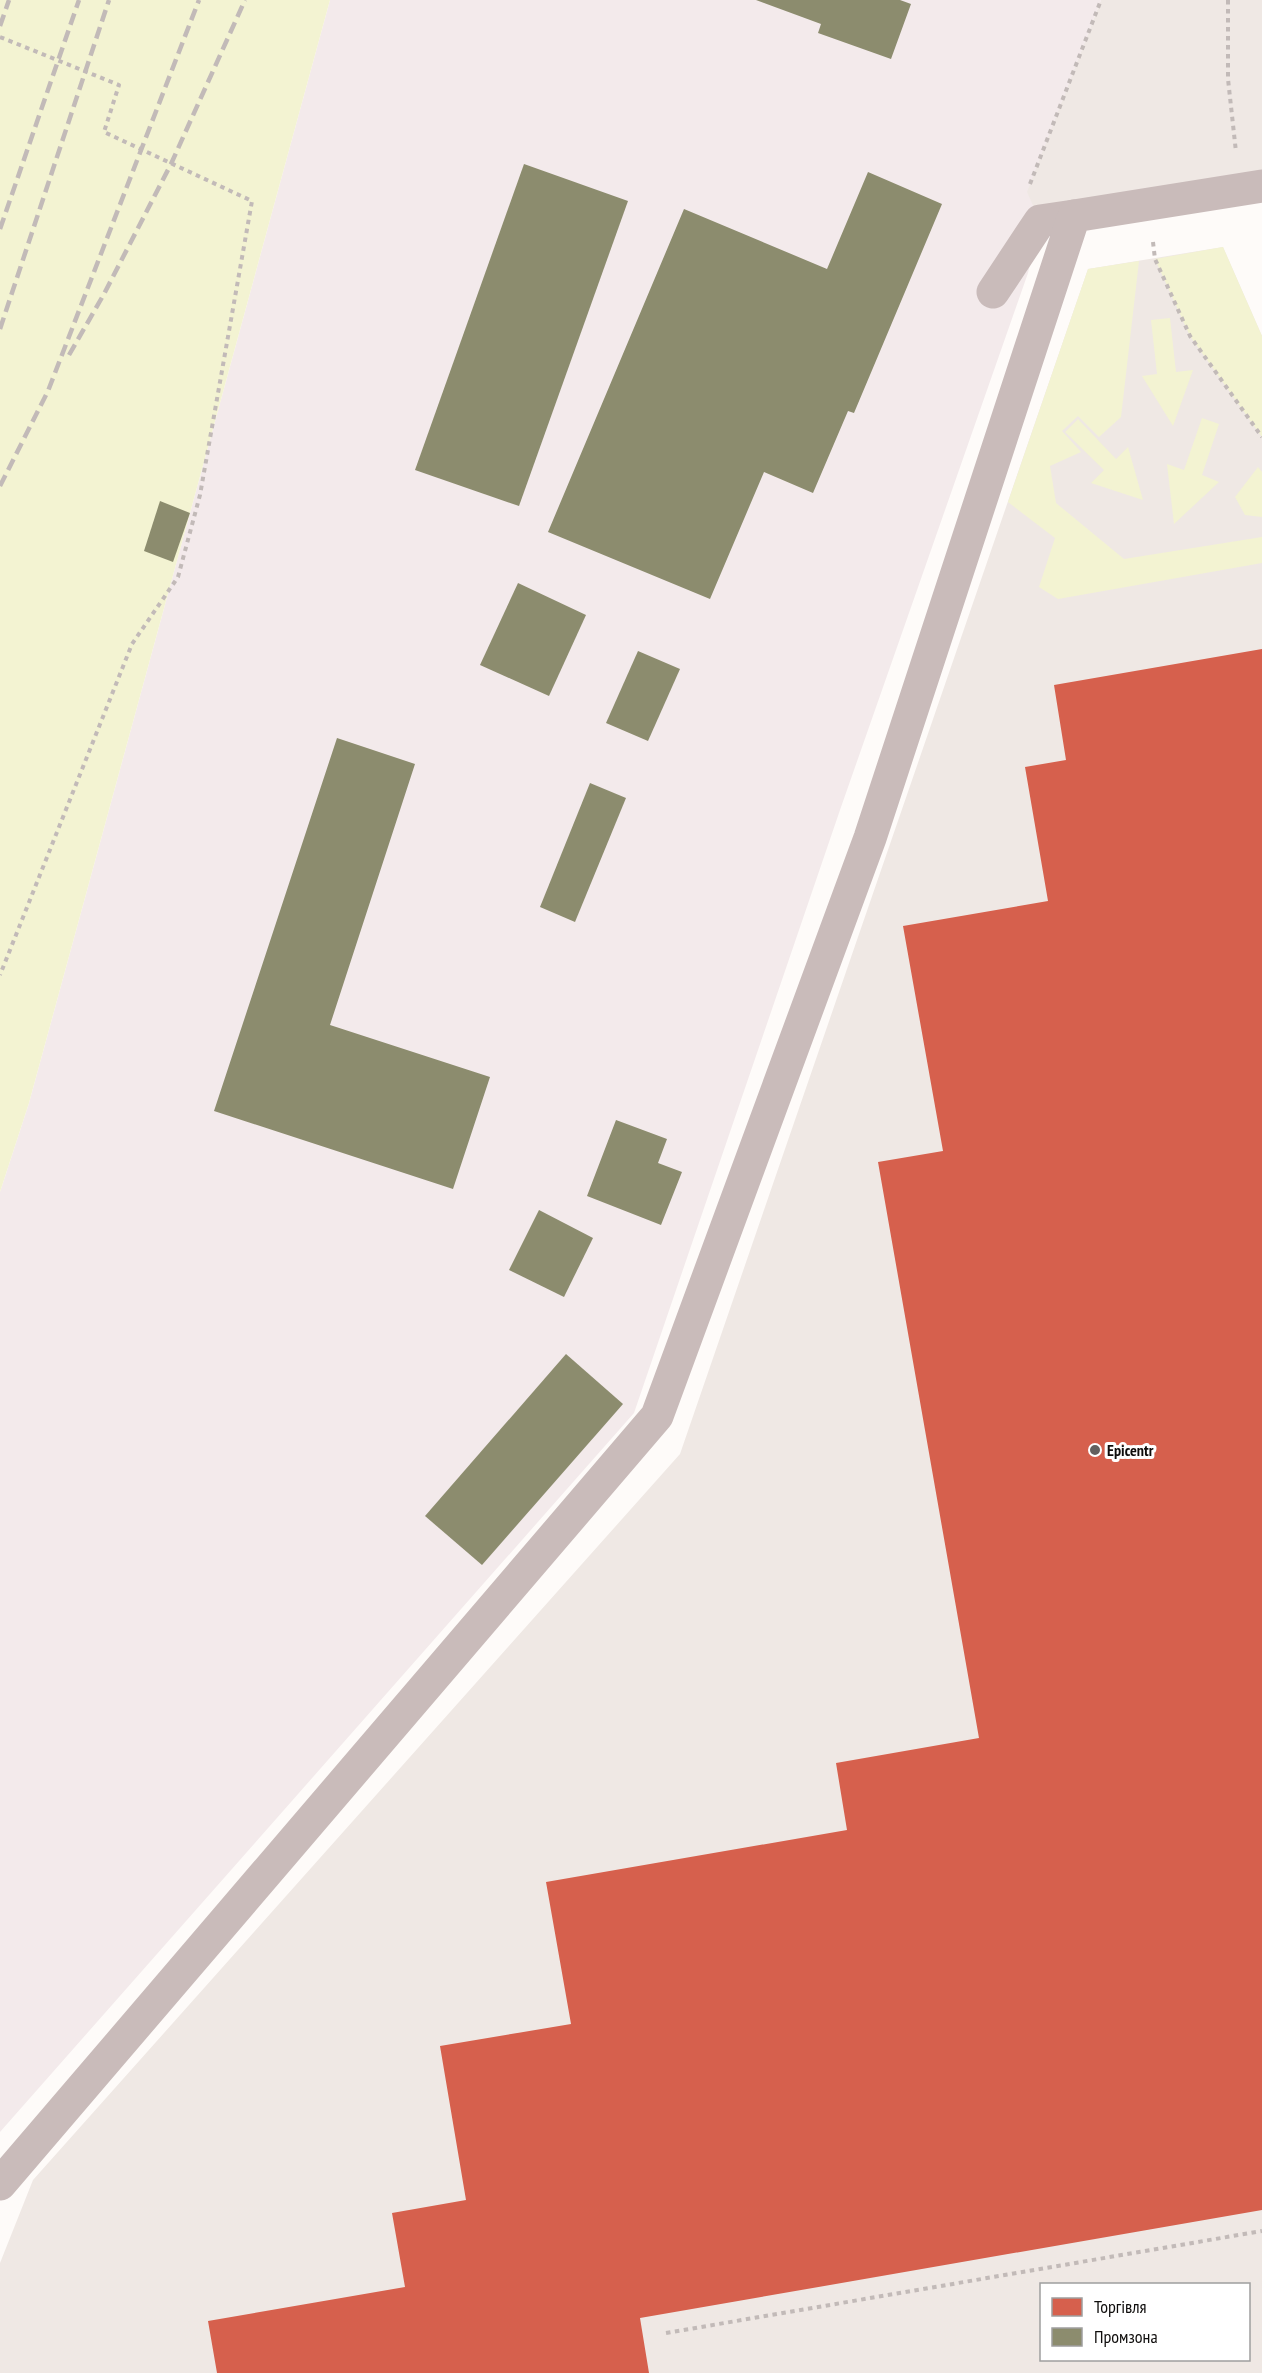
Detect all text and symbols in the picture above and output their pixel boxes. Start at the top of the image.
place label: Epicentr [1107,1440,1154,1460]
marker: Epicentr [1088,1443,1102,1457]
legend [1040,2283,1250,2361]
text: Торгівля [1094,2295,1147,2318]
text: Промзона [1094,2325,1158,2348]

